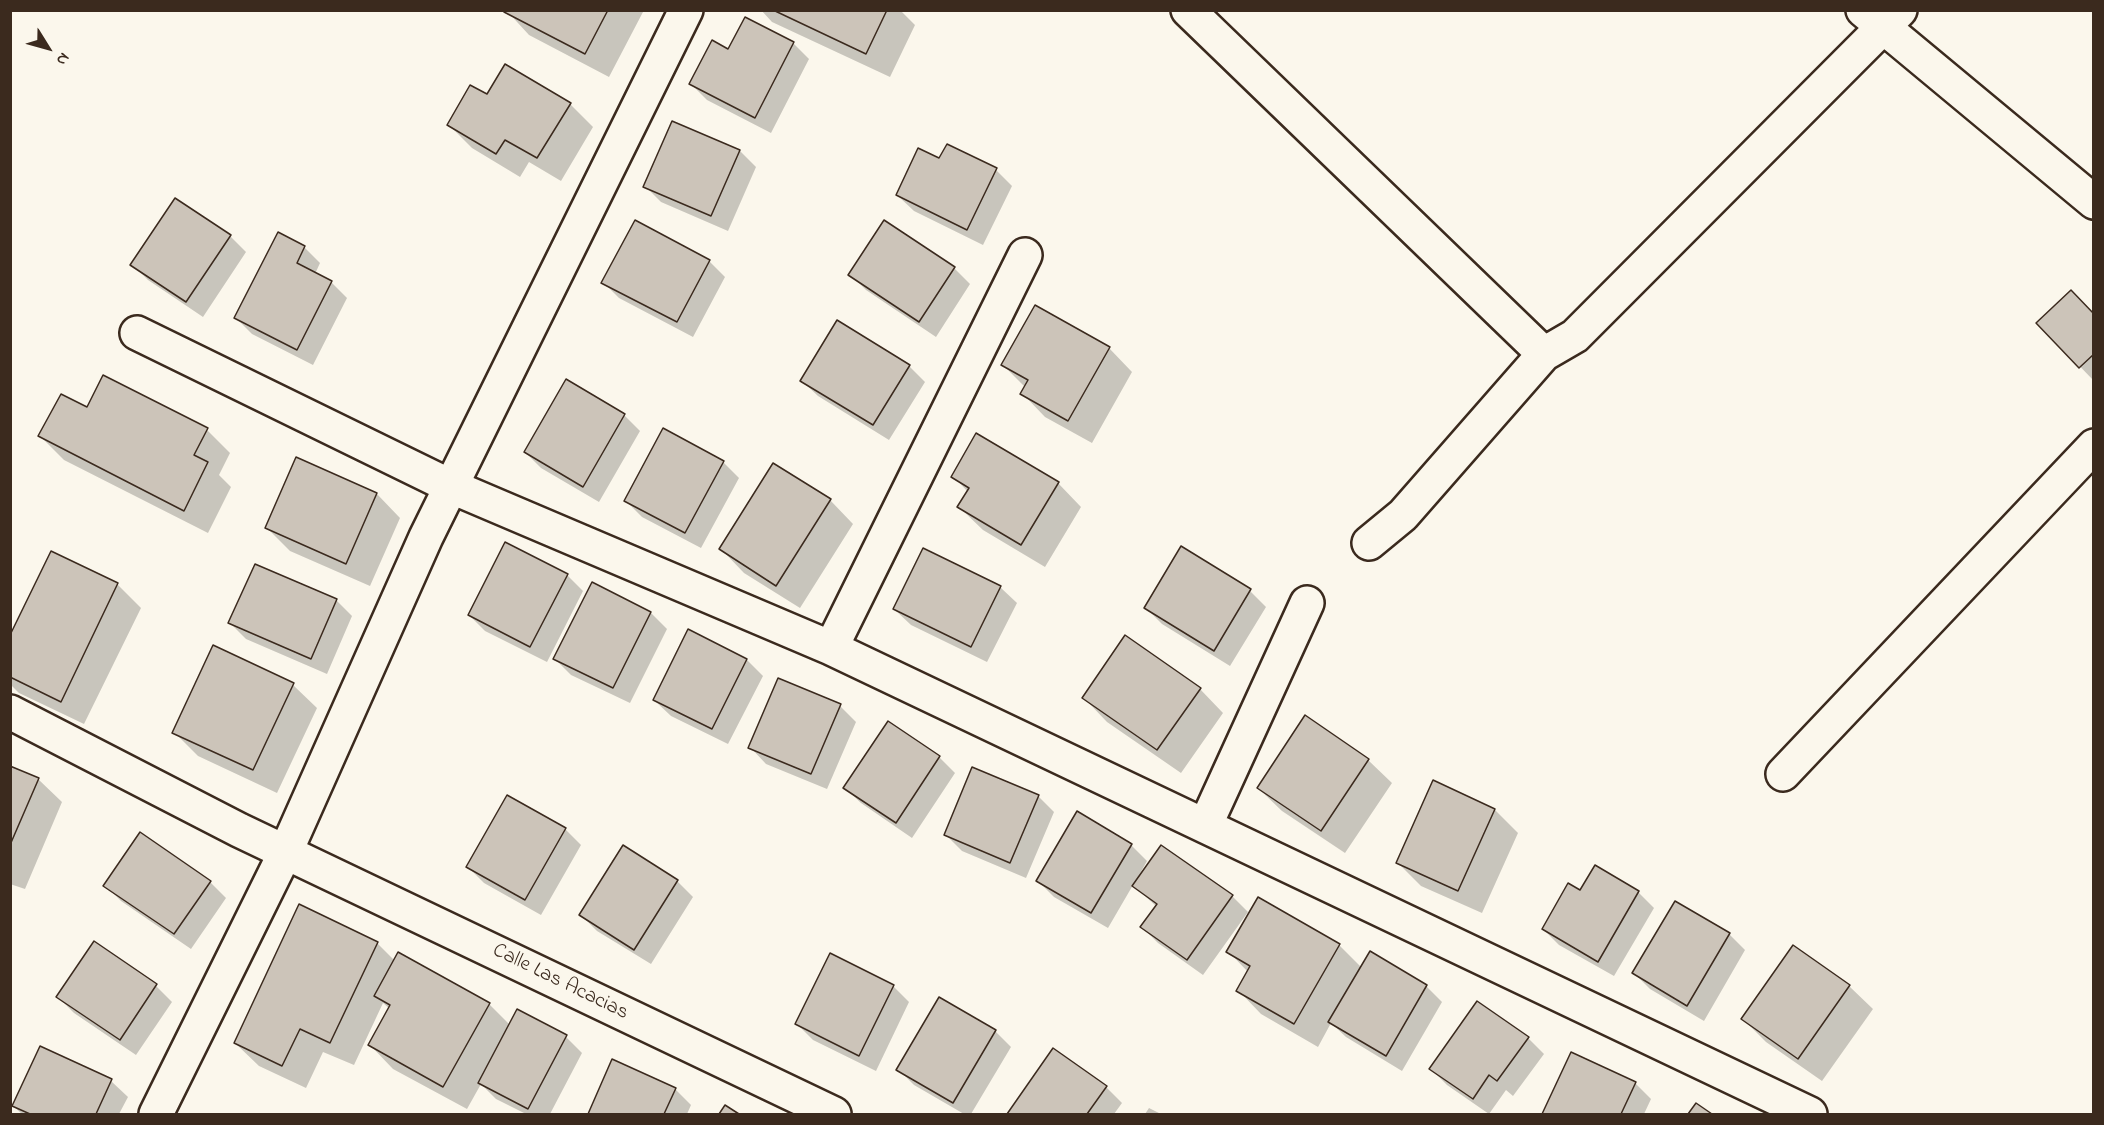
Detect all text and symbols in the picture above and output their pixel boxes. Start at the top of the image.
north arrow [18,18,78,78]
text: N [50,47,75,70]
street label: Calle Las Acacias [488,939,632,1027]

